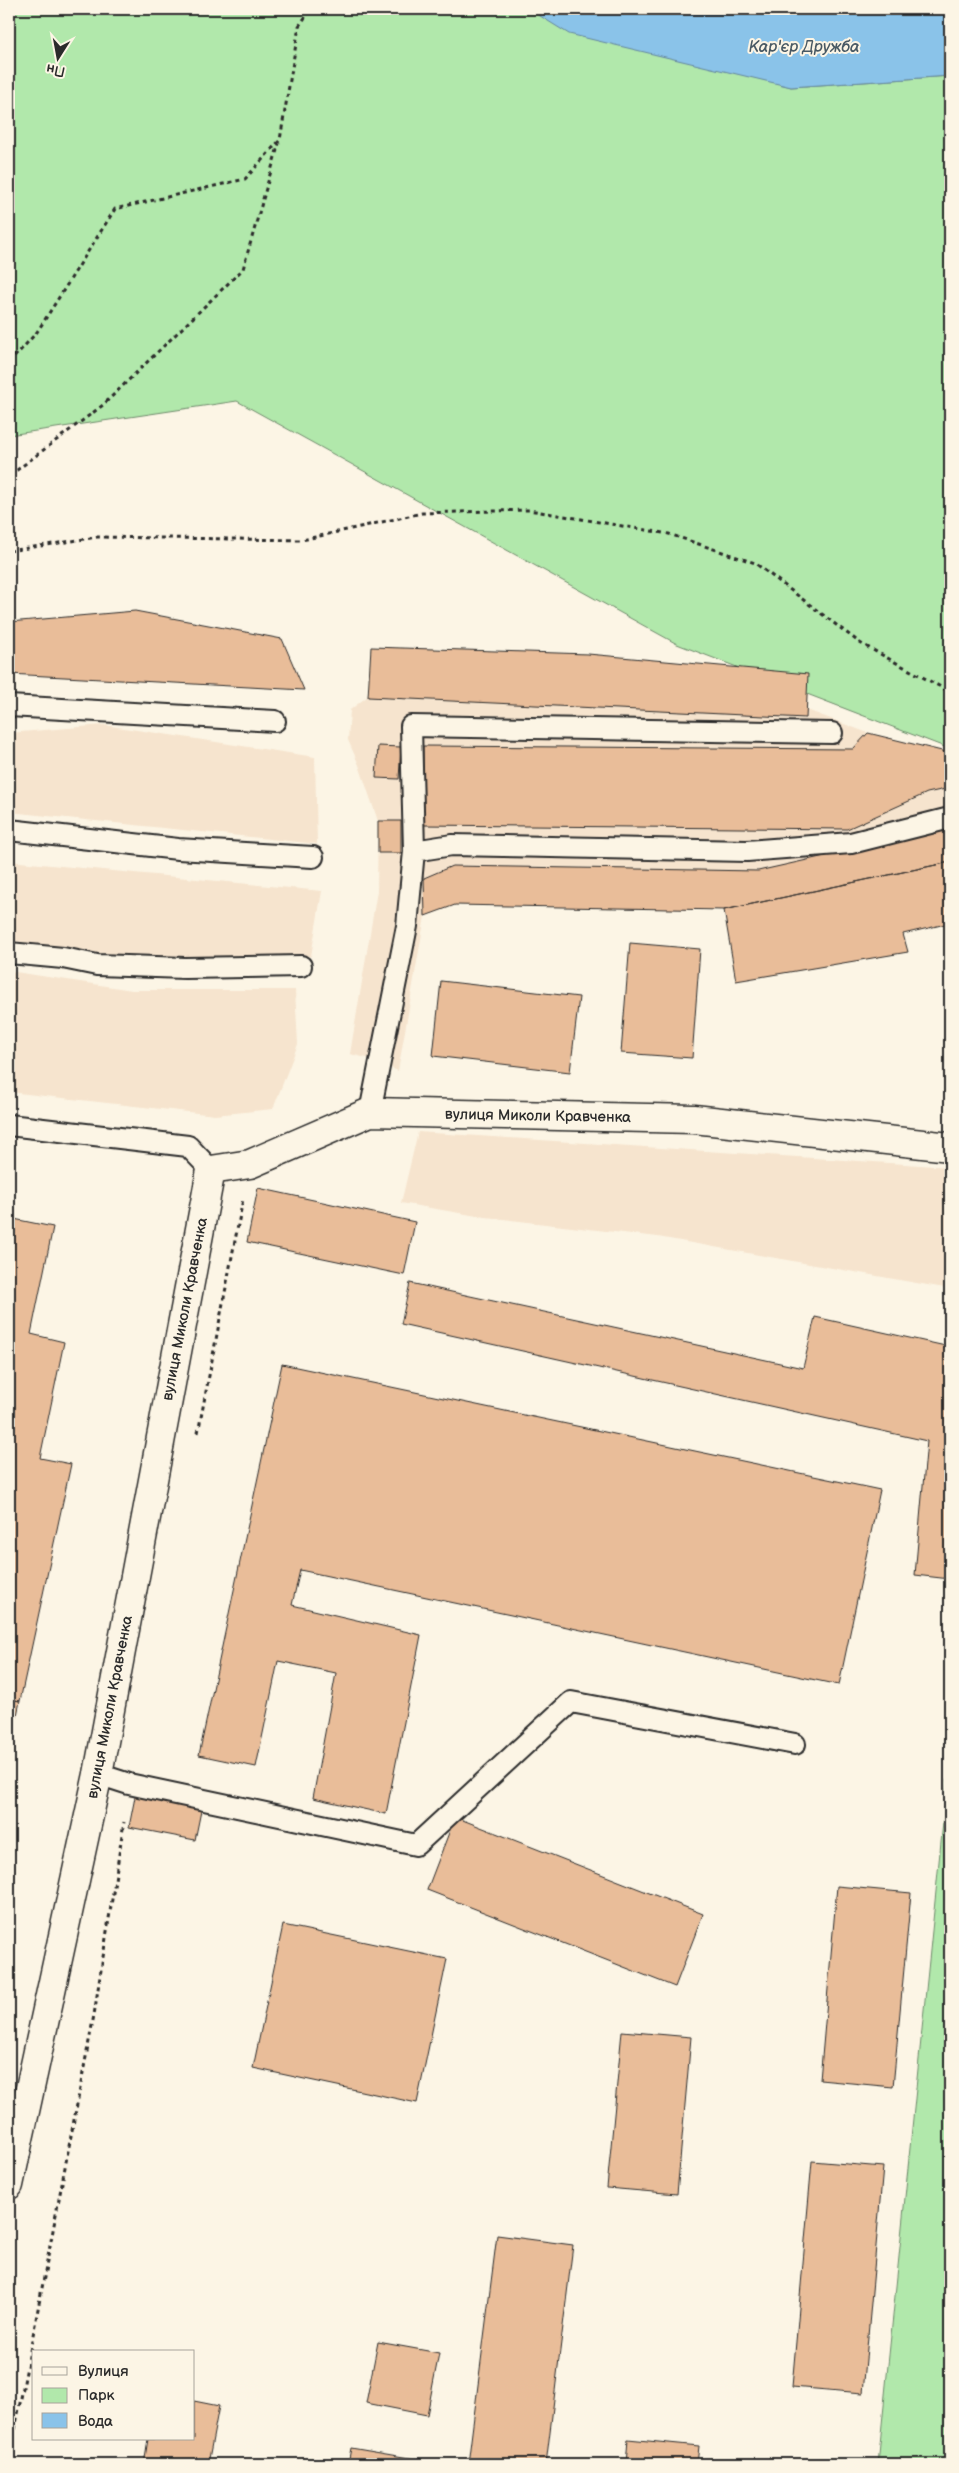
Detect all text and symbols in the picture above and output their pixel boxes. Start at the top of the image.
north arrow [32,32,82,82]
water label: Кар'єр Дружба [748,38,860,57]
text: Пн [45,60,66,80]
street label: вулиця Миколи Кравченка [445,1105,631,1127]
street label: вулиця Миколи Кравченка [158,1216,212,1402]
street label: вулиця Миколи Кравченка [83,1614,137,1800]
legend [32,2350,195,2440]
text: Вулиця [78,2362,129,2381]
text: Парк [78,2386,115,2405]
text: Вода [78,2412,113,2431]

